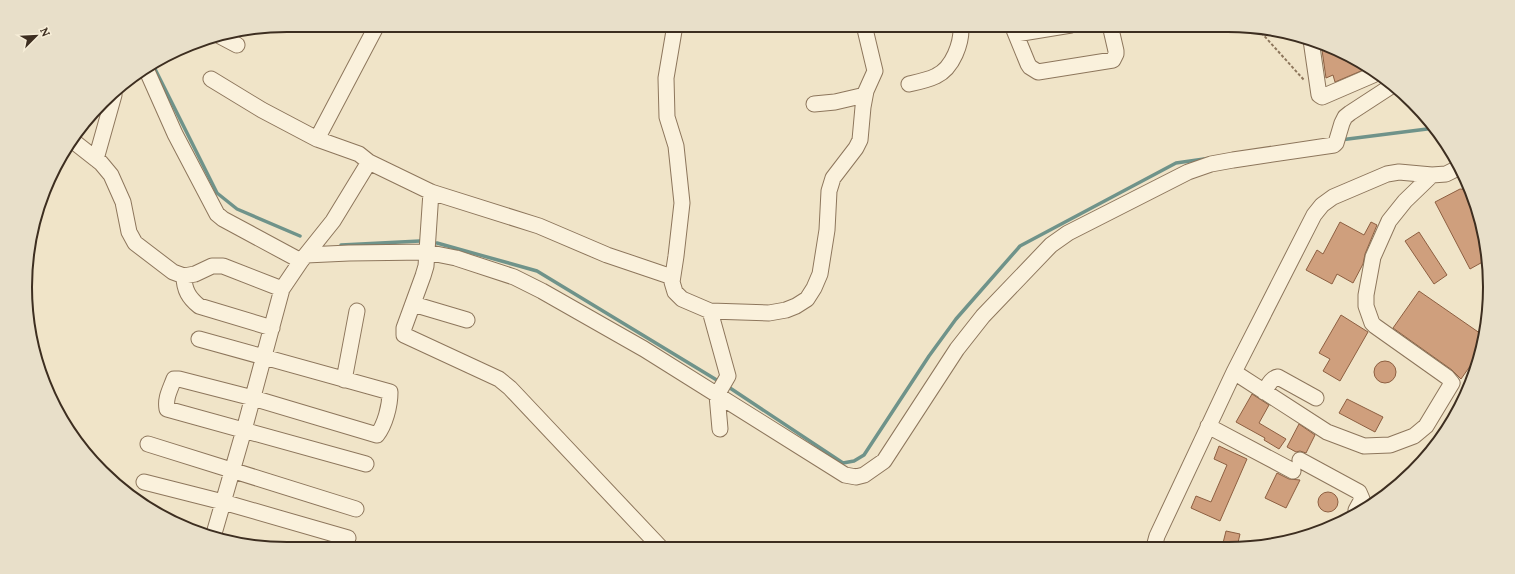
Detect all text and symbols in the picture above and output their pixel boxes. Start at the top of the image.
north arrow [16,16,56,56]
text: N [37,25,53,39]

